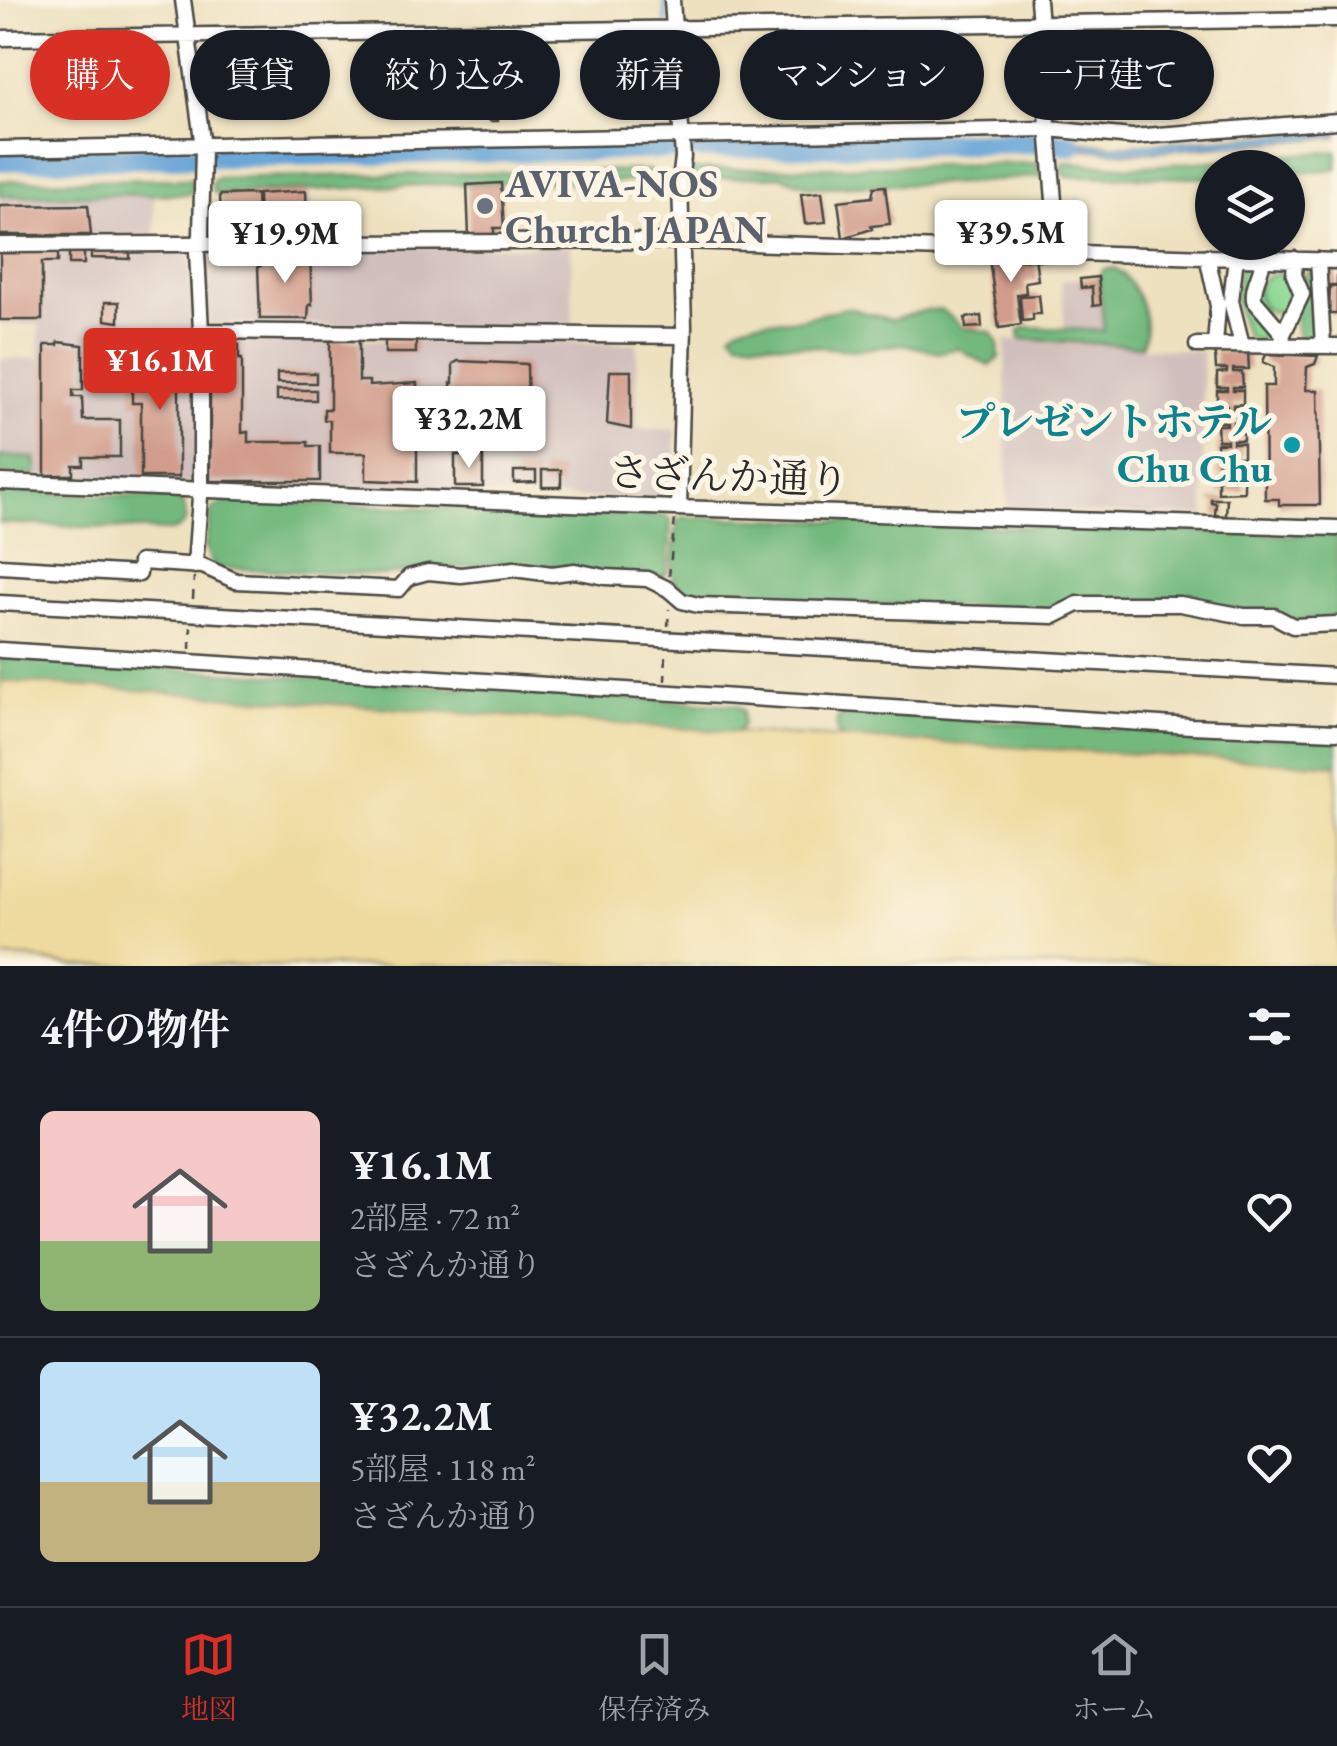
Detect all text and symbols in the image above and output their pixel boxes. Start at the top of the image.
chip: 購入 [30,30,170,120]
chip: 賃貸 [190,30,330,120]
chip: 絞り込み [350,30,560,120]
chip: 新着 [580,30,720,120]
chip: マンション [740,30,984,120]
chip: 一戸建て [1004,30,1214,120]
map controls [1195,150,1305,260]
button: layers [1195,150,1305,260]
place label: AVIVA-NOS Church JAPAN [504,157,767,255]
marker: AVIVA-NOS Church JAPAN [474,195,496,217]
pin: ¥39.5M [930,200,1092,285]
pin: ¥19.9M [204,201,366,286]
text: ¥39.5M [957,211,1065,253]
text: ¥19.9M [231,212,339,254]
pin: ¥16.1M [79,328,241,413]
text: ¥16.1M [106,339,214,381]
pin: ¥32.2M [388,386,550,471]
place label: プレゼントホテル Chu Chu [956,396,1272,494]
text: ¥32.2M [415,397,523,439]
marker: プレゼントホテル Chu Chu [1281,434,1303,456]
street label: さざんか通り [608,446,850,506]
icon: filters [1242,999,1297,1054]
text: 4件の物件 [40,1002,230,1057]
text: ¥16.1M [350,1137,493,1192]
icon: home [120,1151,240,1271]
icon: heart [1242,1184,1297,1239]
text: 2部屋 · 72 m² [350,1197,520,1239]
text: さざんか通り [350,1244,542,1286]
text: ¥32.2M [350,1388,493,1443]
icon: home [120,1402,240,1522]
icon: heart [1242,1435,1297,1490]
text: 5部屋 · 118 m² [350,1448,536,1490]
text: さざんか通り [350,1495,542,1537]
tab: 地図 [181,1627,237,1727]
tab: 保存済み [598,1627,710,1727]
tab: ホーム [1072,1627,1156,1727]

